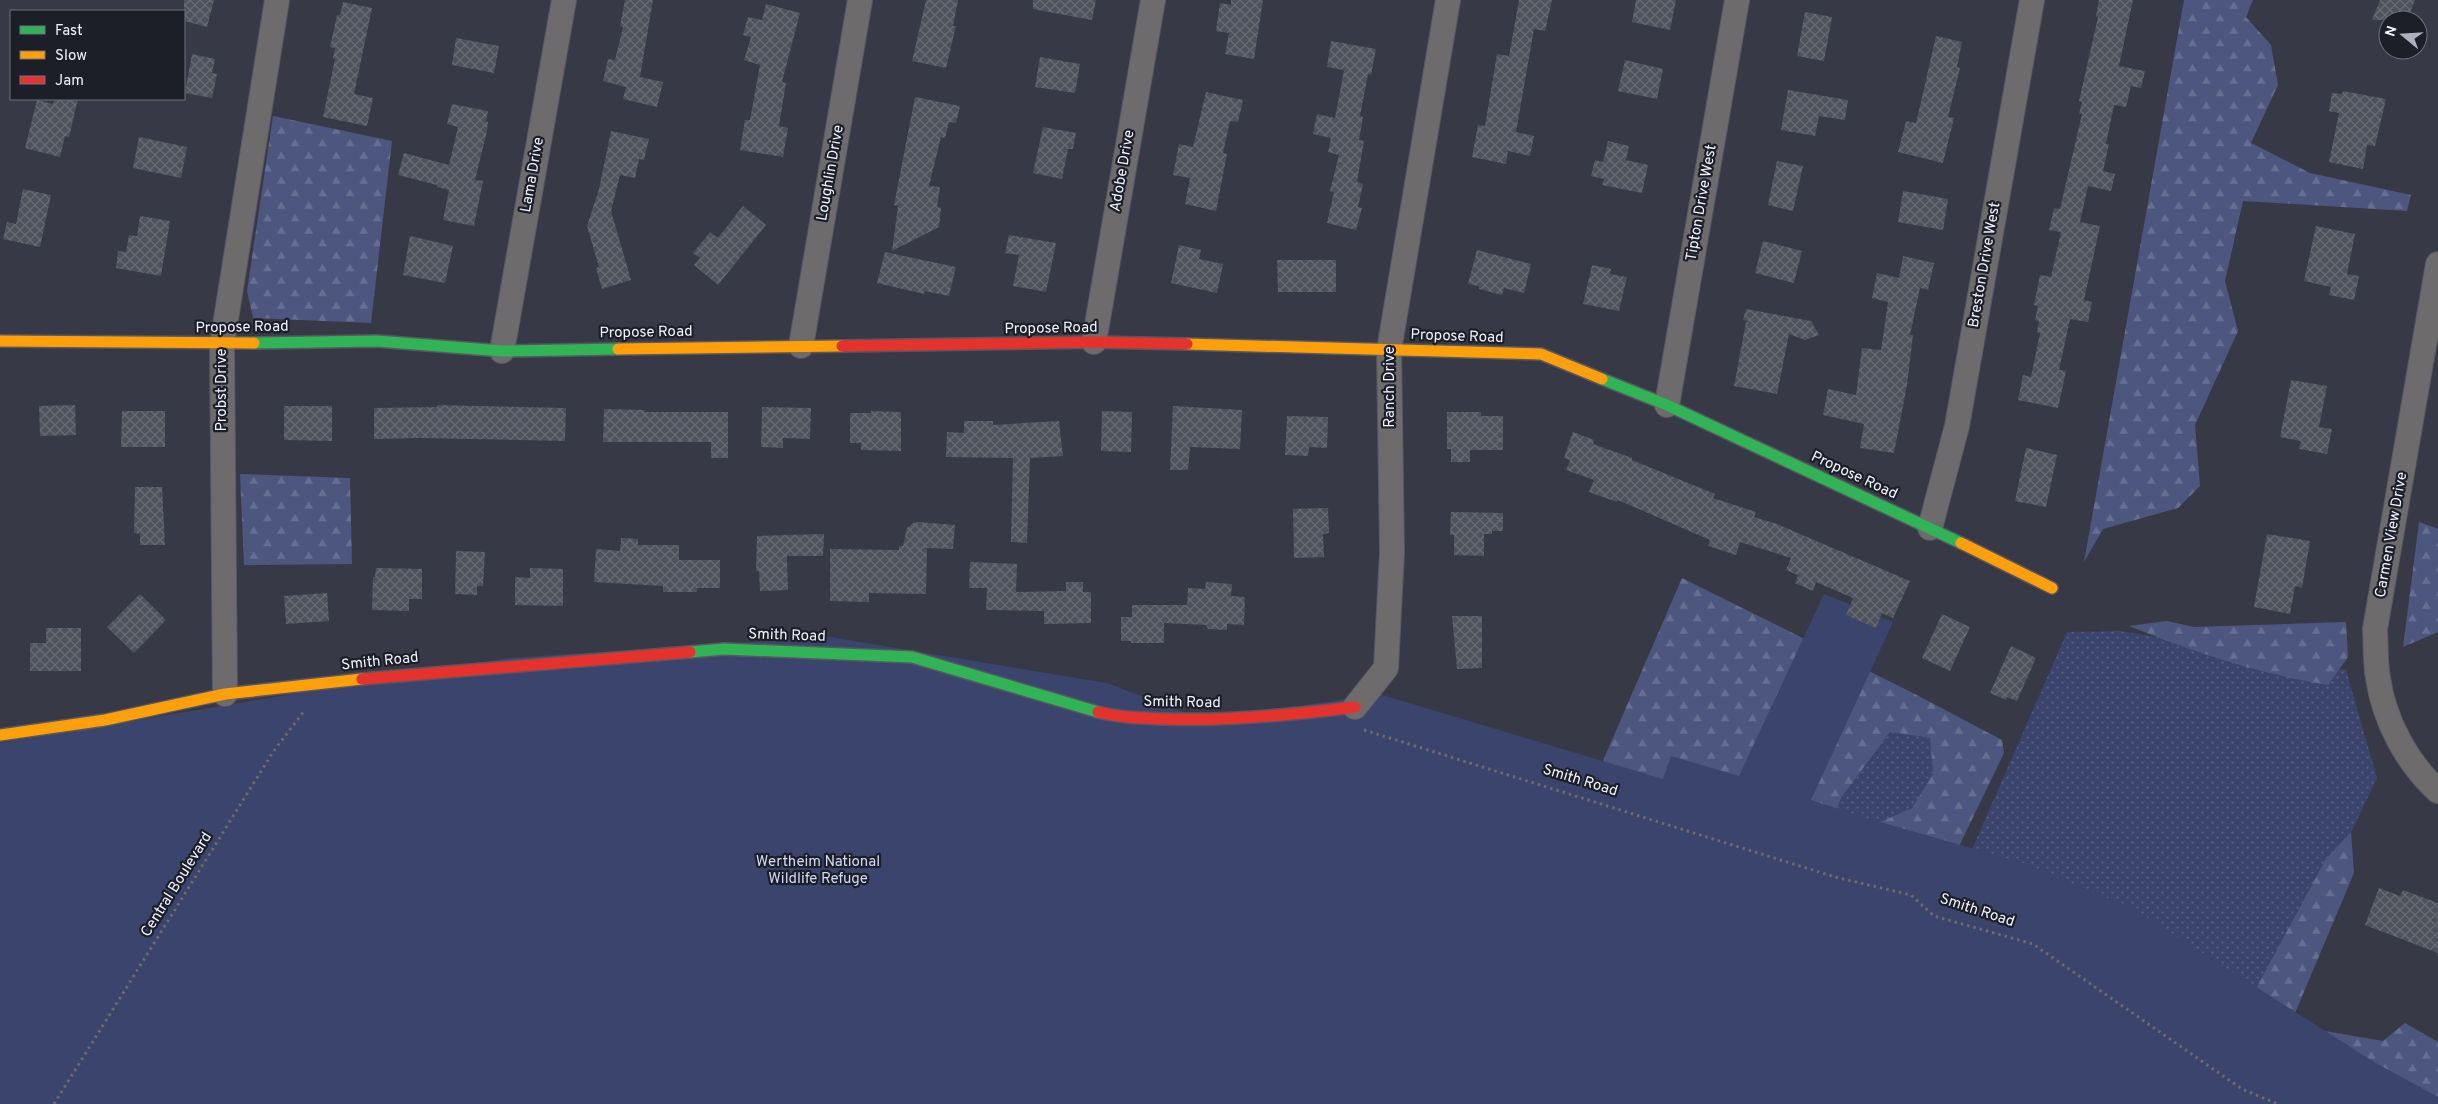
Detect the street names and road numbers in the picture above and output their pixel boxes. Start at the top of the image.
street label: Loughlin Drive [813,123,849,223]
street label: Adobe Drive [1106,129,1140,213]
street label: Lama Drive [517,136,549,214]
street label: Tipton Drive West [1682,143,1722,263]
street label: Breston Drive West [1965,201,2005,329]
street label: Propose Road [195,318,289,338]
street label: Propose Road [1004,319,1098,339]
street label: Propose Road [599,323,693,343]
street label: Propose Road [1410,326,1504,348]
street label: Ranch Drive [1381,346,1400,428]
street label: Probst Drive [213,348,232,432]
street label: Propose Road [1808,448,1900,504]
street label: Carmen View Drive [2372,471,2412,599]
street label: Smith Road [748,625,826,647]
street label: Smith Road [340,648,420,676]
street label: Smith Road [1143,693,1221,713]
street label: Smith Road [1540,761,1620,801]
street label: Central Boulevard [137,829,217,941]
street label: Smith Road [1937,890,2017,932]

